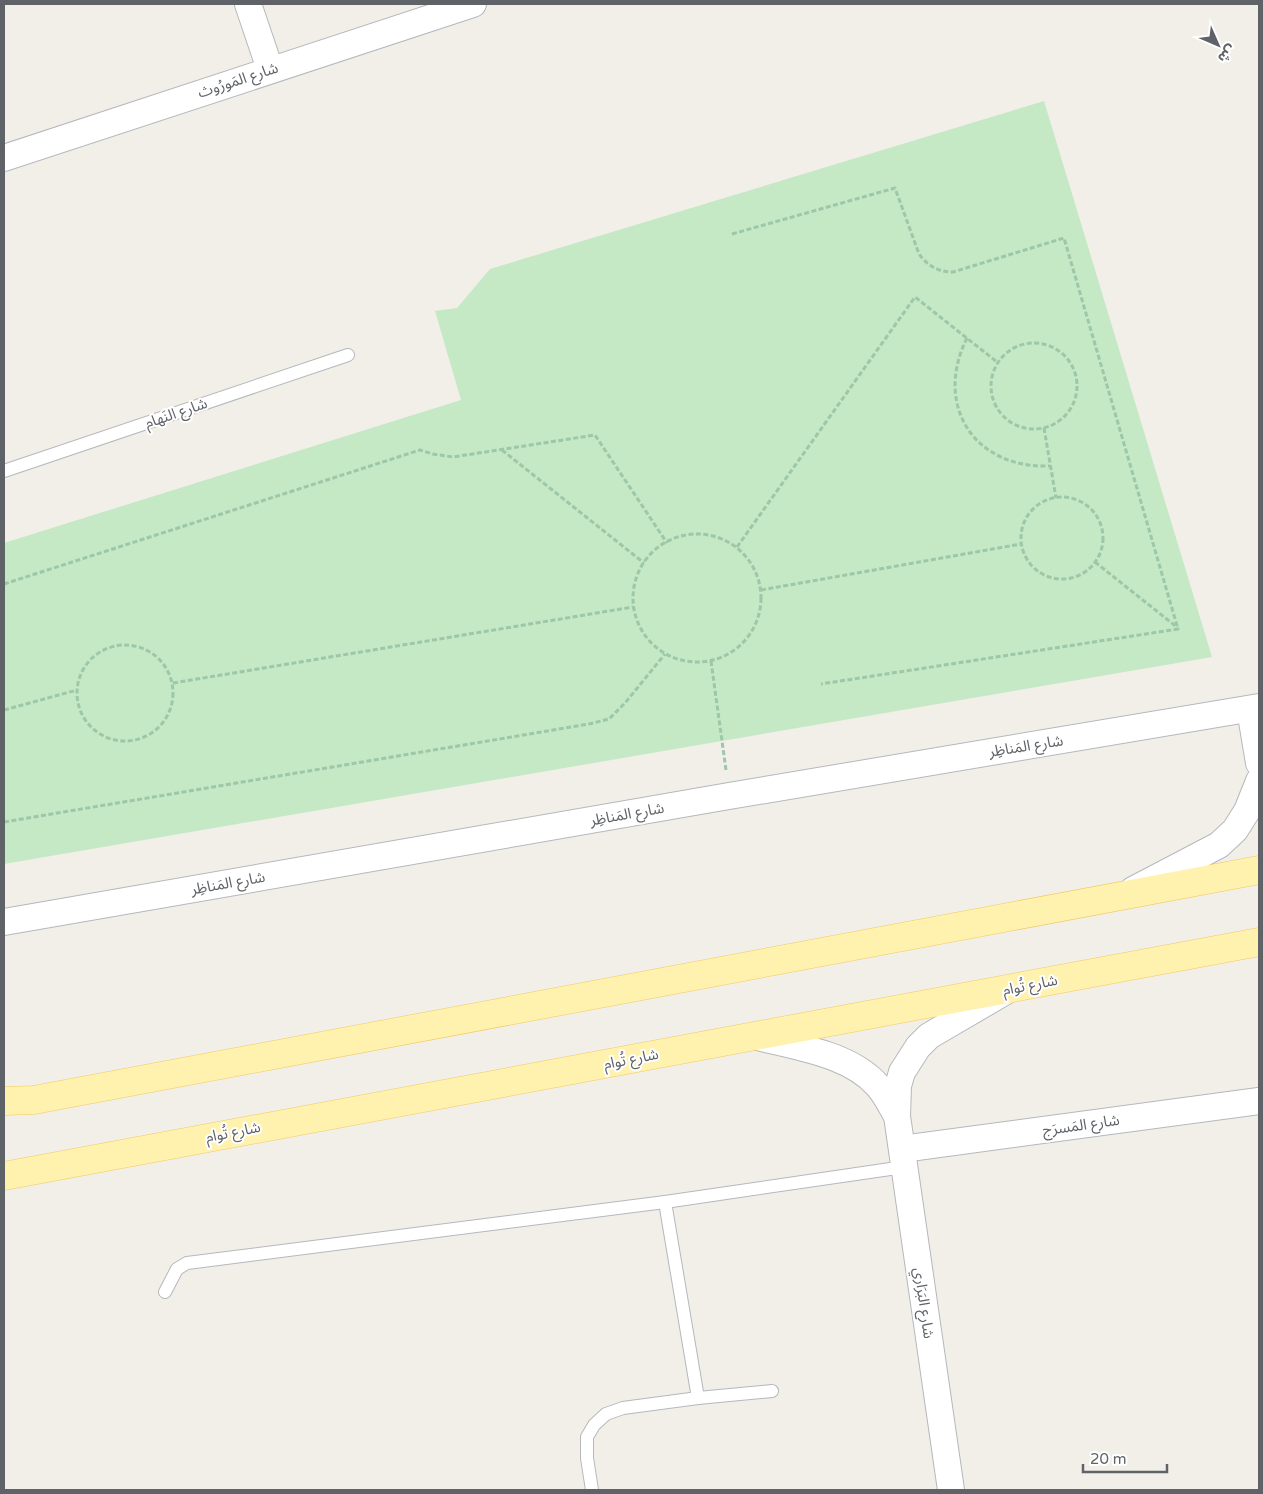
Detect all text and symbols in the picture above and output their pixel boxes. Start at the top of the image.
north arrow [1193,20,1243,70]
text: ش [1214,41,1240,67]
street label: شارع المَورُوث [196,58,282,104]
street label: شارع النَهام [142,394,211,435]
street label: شارع المَناظِر [987,731,1065,764]
street label: شارع المَناظِر [588,799,666,832]
street label: شارع المَناظِر [189,868,267,901]
street label: شارع تُوام [1001,970,1060,1002]
street label: شارع تُوام [602,1044,661,1076]
street label: شارع المَسرَج [1041,1111,1121,1142]
street label: شارع تُوام [204,1117,263,1149]
street label: شارع البَرَاري [907,1266,938,1340]
scale bar [1083,1442,1167,1474]
text: 20 m [1090,1450,1127,1468]

